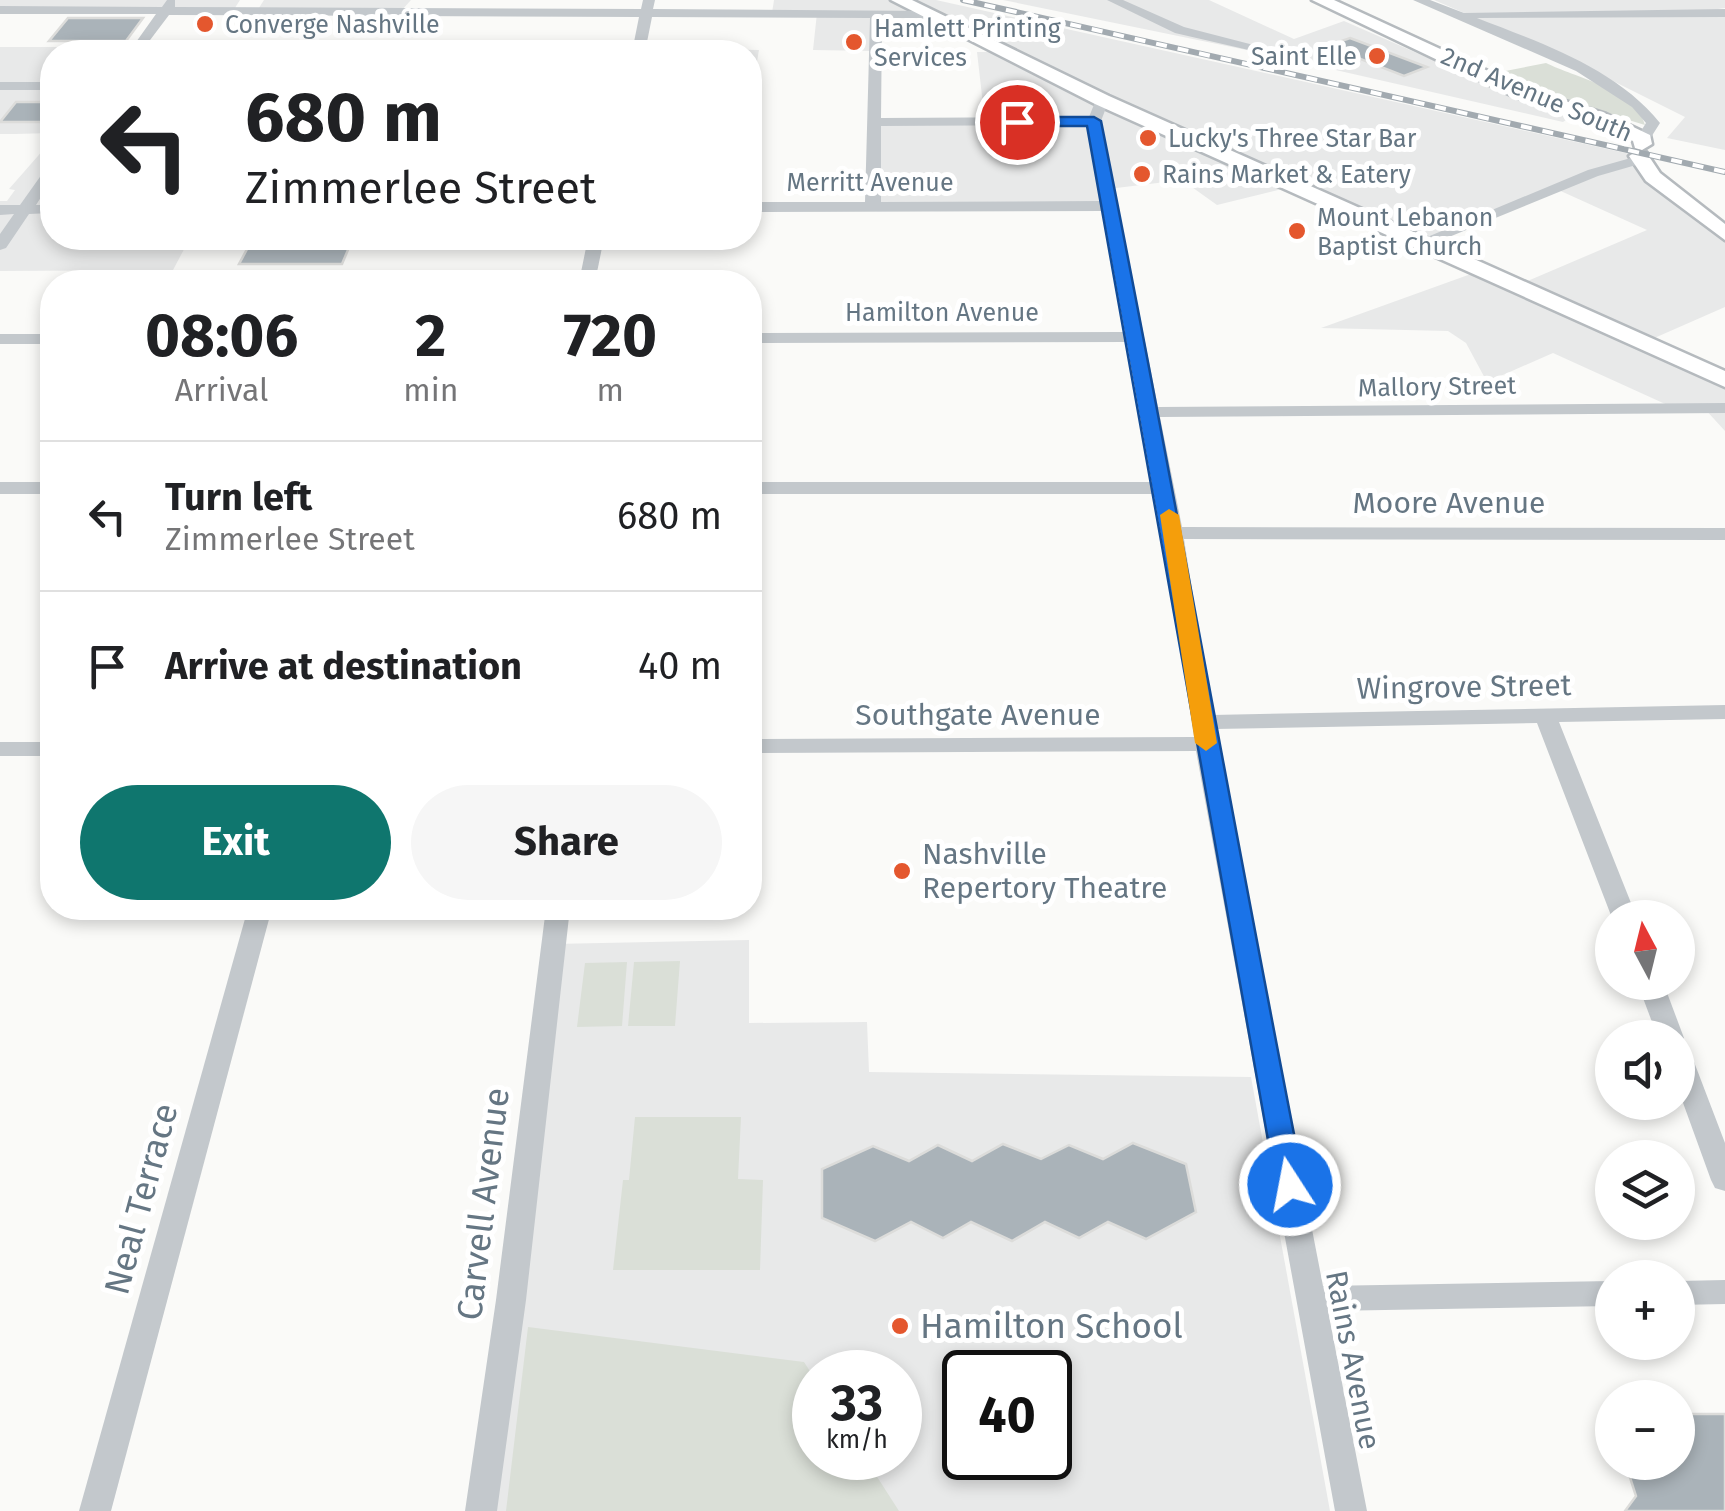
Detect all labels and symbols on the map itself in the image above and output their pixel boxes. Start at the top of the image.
place label: Converge Nashville [225,10,440,40]
marker: Converge Nashville [194,13,216,35]
place label: Hamlett Printing Services [874,14,1061,73]
marker: Hamlett Printing Services [843,31,865,53]
street label: 2nd Avenue South [1437,41,1637,149]
place label: Saint Elle [1251,42,1357,72]
marker: Saint Elle [1366,45,1388,67]
pin [975,80,1060,165]
place label: Lucky's Three Star Bar [1168,124,1417,154]
marker: Lucky's Three Star Bar [1137,127,1159,149]
place label: Rains Market & Eatery [1162,160,1411,190]
marker: Rains Market & Eatery [1131,163,1153,185]
street label: Merritt Avenue [786,168,954,198]
place label: Mount Lebanon Baptist Church [1317,203,1493,262]
marker: Mount Lebanon Baptist Church [1286,220,1308,242]
street label: Hamilton Avenue [845,298,1039,328]
street label: Mallory Street [1358,371,1517,403]
street label: Moore Avenue [1353,485,1545,521]
street label: Wingrove Street [1356,667,1572,707]
street label: Southgate Avenue [855,697,1101,733]
place label: Nashville Repertory Theatre [922,836,1167,906]
marker: Nashville Repertory Theatre [891,860,913,882]
north arrow [1595,900,1695,1000]
street label: Carvell Avenue [448,1085,518,1323]
street label: Neal Terrace [95,1099,187,1299]
position arrow [1238,1133,1342,1237]
street label: Rains Avenue [1318,1267,1388,1453]
place label: Hamilton School [920,1305,1183,1347]
marker: Hamilton School [889,1315,911,1337]
speed limit sign: 40 [942,1350,1072,1480]

